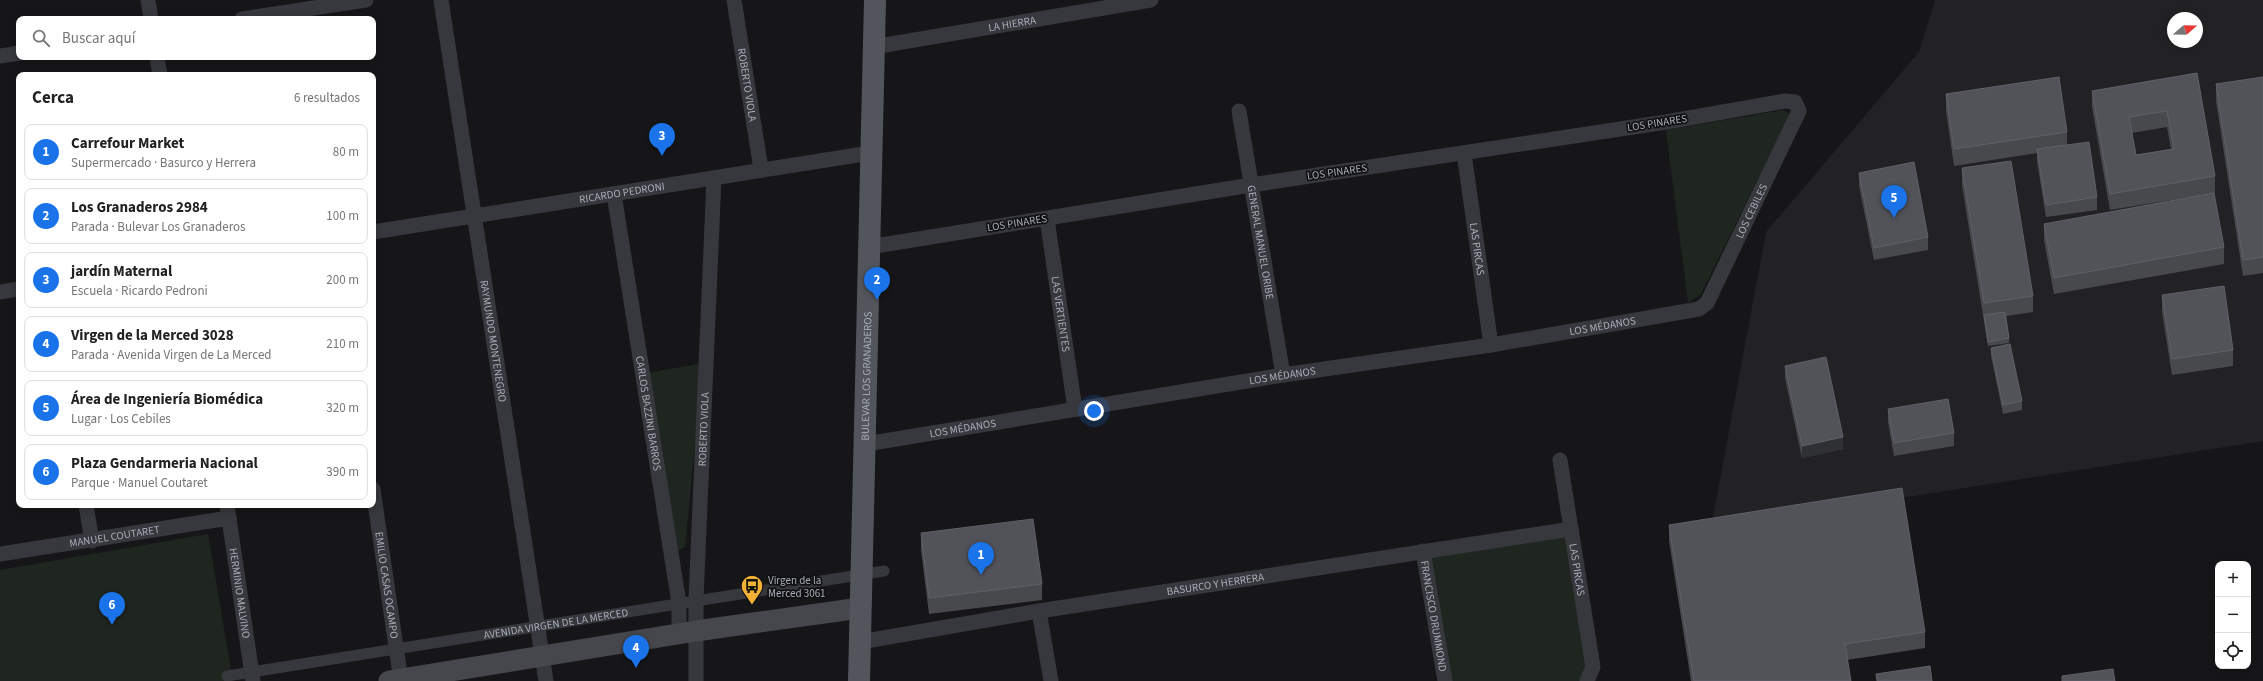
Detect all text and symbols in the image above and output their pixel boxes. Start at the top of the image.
street label: LA HIERRA [987,12,1037,35]
north arrow [2167,12,2203,48]
search box [16,16,376,60]
icon: search [30,27,52,49]
text: Buscar aquí [62,28,135,49]
street label: ROBERTO VIOLA [734,47,761,123]
text: Cerca [32,86,74,110]
text: 6 resultados [294,89,360,107]
street label: LOS PINARES [1626,111,1688,135]
pin: 3 [649,123,675,156]
text: Carrefour Market [71,133,184,154]
text: 1 [43,143,49,161]
text: 80 m [333,143,359,161]
text: Supermercado · Basurco y Herrera [71,154,256,172]
street label: LOS PINARES [1306,160,1368,184]
street label: RICARDO PEDRONI [578,178,666,207]
street label: LOS CEBILES [1732,181,1771,241]
street label: GENERAL MANUEL ORIBE [1244,184,1278,301]
pin: 5 [1881,185,1907,218]
text: Los Granaderos 2984 [71,197,208,218]
text: 2 [43,207,49,225]
text: 100 m [326,207,359,225]
street label: LOS PINARES [986,211,1048,235]
text: Parada · Bulevar Los Granaderos [71,218,246,236]
street label: LAS PIRCAS [1466,222,1489,276]
text: jardín Maternal [71,261,172,282]
pin: 2 [864,267,890,300]
text: 3 [43,271,49,289]
text: 200 m [326,271,359,289]
street label: LAS VERTIENTES [1048,275,1074,353]
street label: RAYMUNDO MONTENEGRO [477,279,510,403]
text: Escuela · Ricardo Pedroni [71,282,208,300]
street label: BULEVAR LOS GRANADEROS [857,311,875,441]
street label: LOS MÉDANOS [1568,313,1637,339]
text: Virgen de la Merced 3028 [71,325,234,346]
text: 4 [43,335,49,353]
text: 210 m [326,335,359,353]
text: Parada · Avenida Virgen de La Merced [71,346,272,364]
street label: CARLOS BAZZINI BARROS [632,355,665,472]
street label: LOS MÉDANOS [1248,363,1317,388]
text: Área de Ingeniería Biomédica [71,389,263,410]
street label: ROBERTO VIOLA [694,392,712,467]
text: 5 [43,399,49,417]
text: 320 m [326,399,359,417]
your location [1084,401,1104,421]
text: Lugar · Los Cebiles [71,410,171,428]
street label: LOS MÉDANOS [928,415,997,441]
text: Plaza Gendarmeria Nacional [71,453,258,474]
text: 6 [43,463,49,481]
text: 390 m [326,463,359,481]
text: Parque · Manuel Coutaret [71,474,208,492]
street label: MANUEL COUTARET [68,521,161,550]
street label: EMILIO CASAS OCAMPO [372,531,402,639]
pin: 1 [968,542,994,575]
street label: LAS PIRCAS [1566,542,1589,597]
street label: HERMINIO MALVINO [226,547,254,639]
street label: FRANCISCO DRUMMOND [1417,559,1451,673]
map controls [2215,561,2251,669]
button: + [2215,561,2251,597]
street label: BASURCO Y HERRERA [1166,569,1265,599]
bus stop icon: Virgen de la Merced 3061 [739,573,765,606]
place label: Virgen de la Merced 3061 [768,573,826,601]
pin: 6 [99,592,125,625]
button: − [2215,597,2251,633]
street label: AVENIDA VIRGEN DE LA MERCED [482,604,629,642]
button: locate [2215,633,2251,669]
pin: 4 [623,635,649,668]

